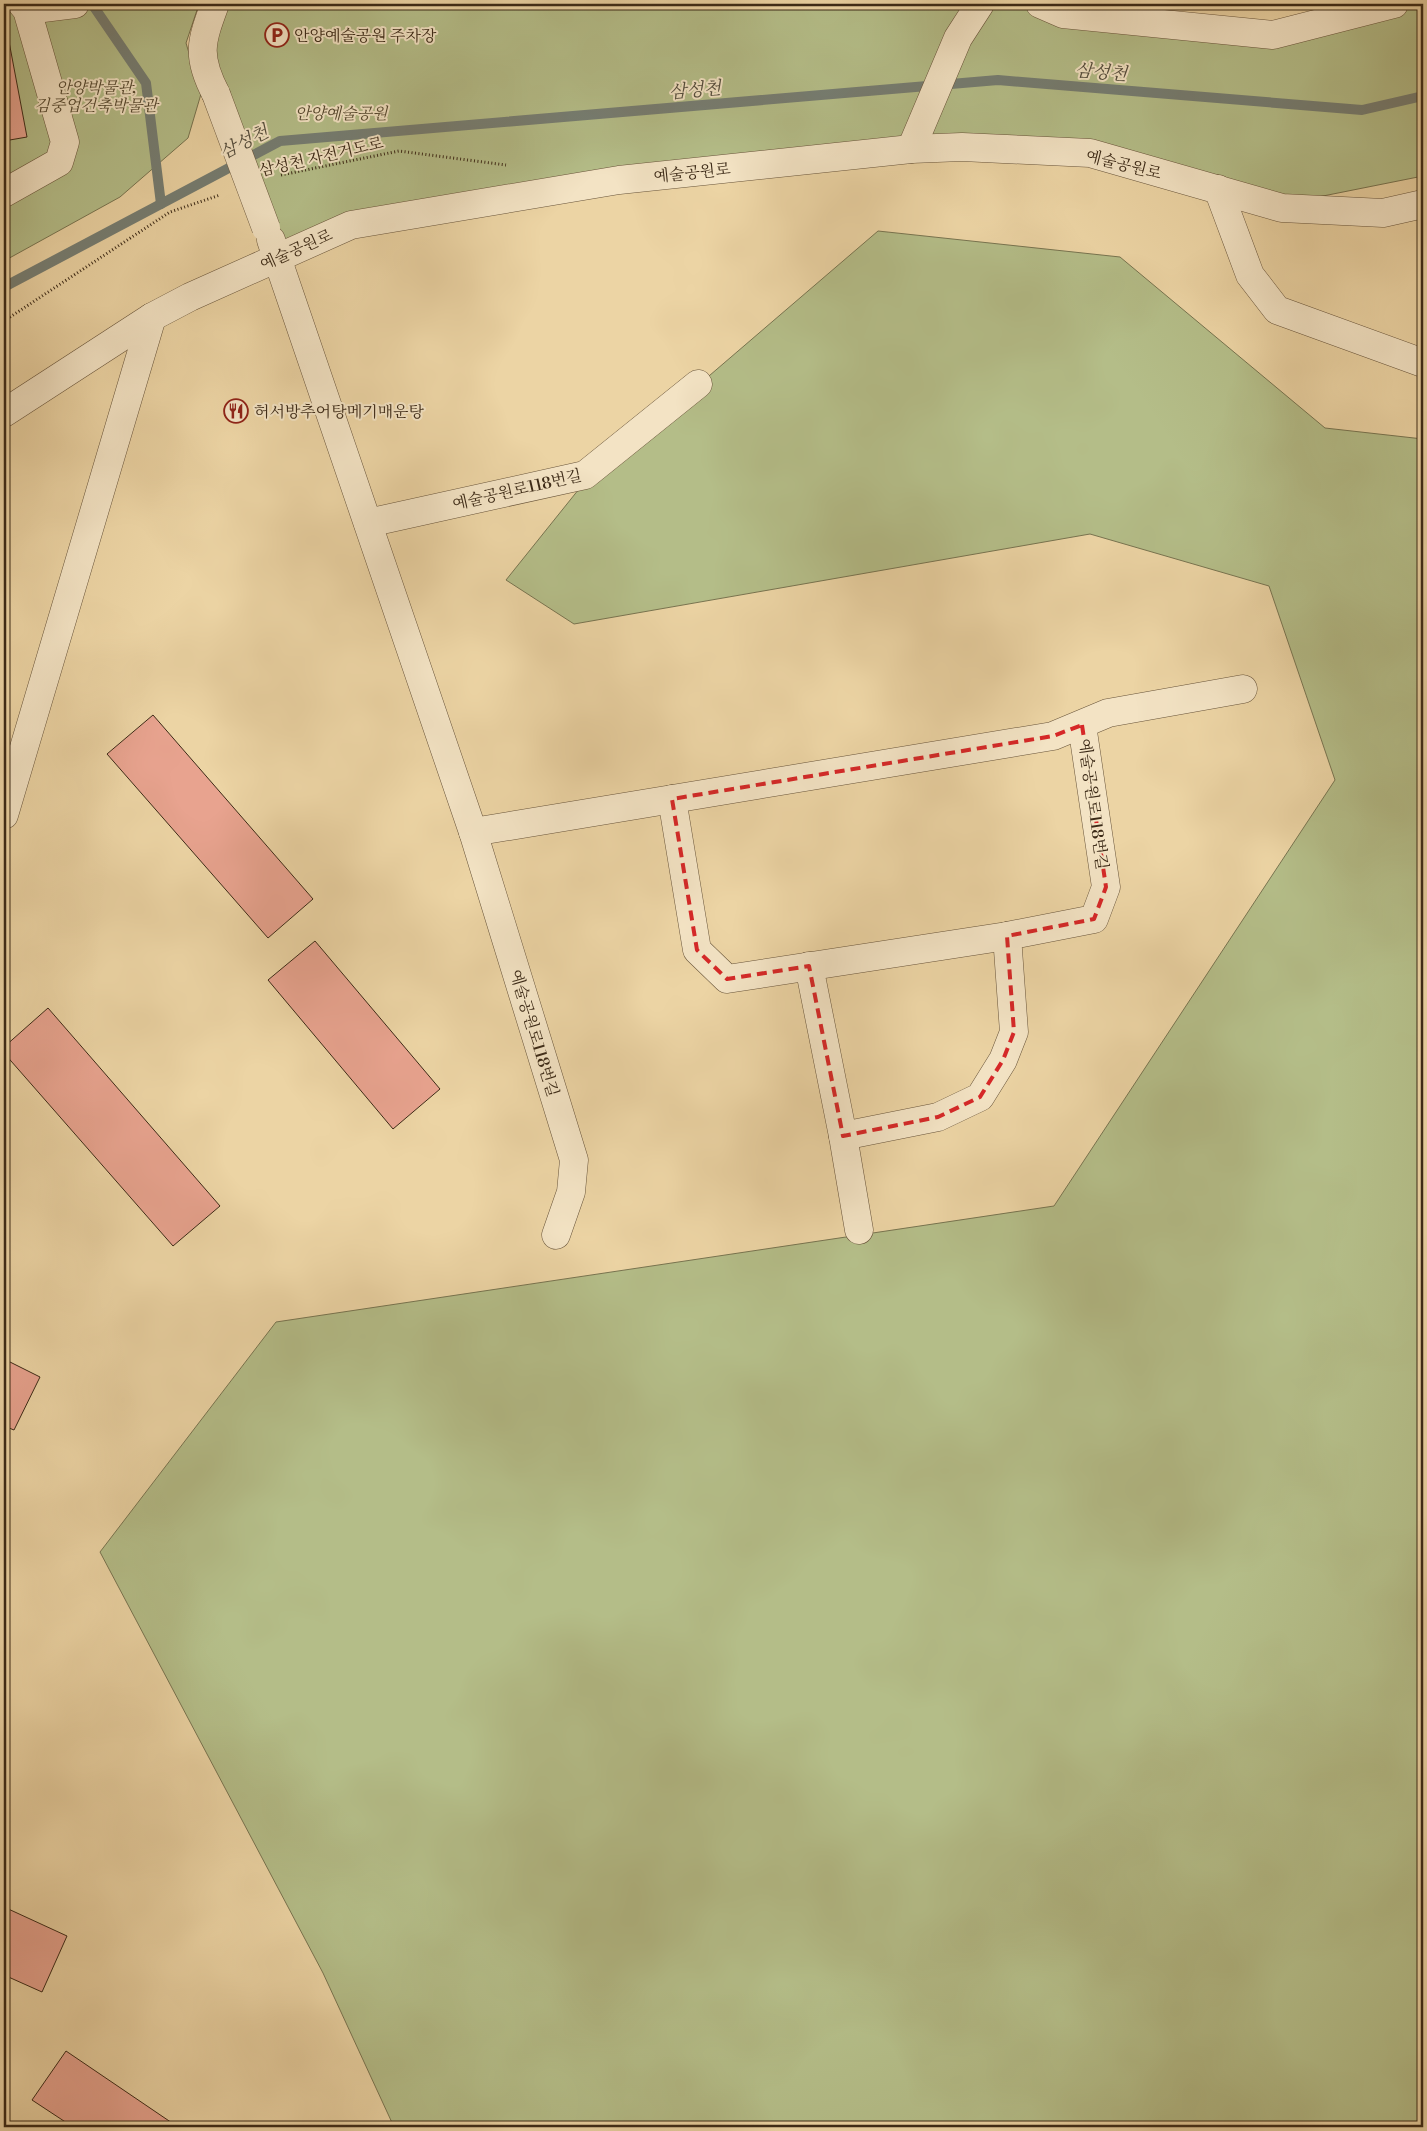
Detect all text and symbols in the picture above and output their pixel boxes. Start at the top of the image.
parking icon: 안양예술공원 주차장 [264,22,290,48]
place label: 안양예술공원 주차장 [294,26,437,46]
water label: 삼성천 [1074,59,1130,86]
water label: 삼성천 [668,77,724,104]
park label: 안양박물관, 김중업건축박물관 [34,78,160,116]
park label: 안양예술공원 [295,104,389,124]
water label: 삼성천 [216,120,274,165]
street label: 삼성천 자전거도로 [257,133,386,181]
street label: 예술공원로 [1084,146,1164,184]
street label: 예술공원로 [653,159,732,187]
street label: 예술공원로 [257,225,336,275]
restaurant icon: 허서방추어탕메기매운탕 [223,398,249,424]
place label: 허서방추어탕메기매운탕 [254,402,425,422]
street label: 예술공원로118번길 [451,465,584,515]
street label: 예술공원로118번길 [1074,737,1112,871]
street label: 예술공원로118번길 [505,967,563,1099]

